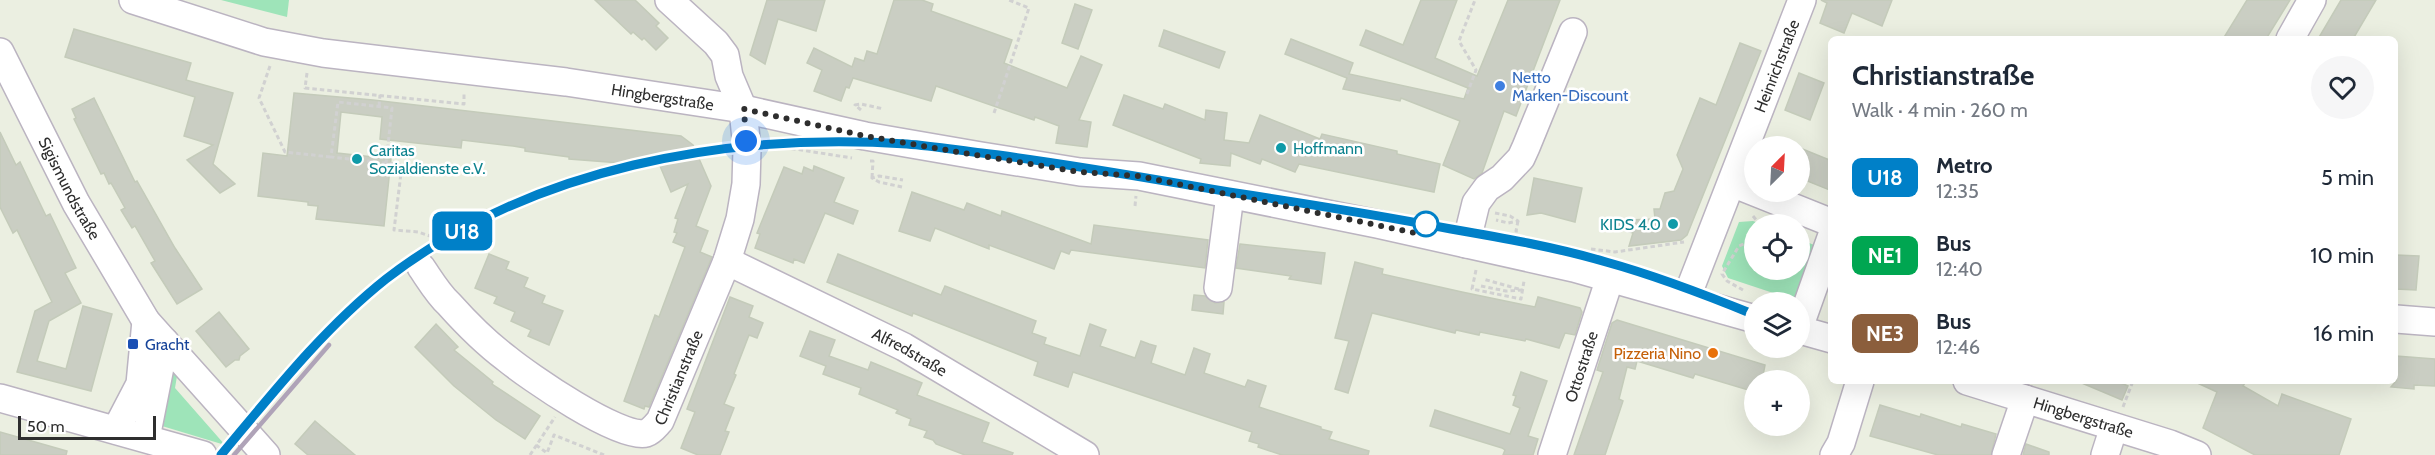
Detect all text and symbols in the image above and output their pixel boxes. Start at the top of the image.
street label: Heinrichstraße [1750,17,1803,115]
button: heart [2311,56,2374,119]
text: Christianstraße [1852,58,2034,92]
place label: Netto Marken-Discount [1512,68,1629,105]
marker: Netto Marken-Discount [1493,79,1507,93]
street label: Hingbergstraße [610,80,715,114]
text: Walk · 4 min · 260 m [1852,98,2028,122]
your location [731,126,761,156]
street label: Sigismundstraße [35,134,105,243]
north arrow [1744,136,1810,202]
map controls [1744,136,1810,436]
place label: Hoffmann [1293,139,1363,158]
place label: Caritas Sozialdienste e.V. [369,141,486,178]
marker: Hoffmann [1274,141,1288,155]
marker: Caritas Sozialdienste e.V. [350,152,364,166]
text: Metro [1936,152,1993,179]
text: 5 min [2321,164,2374,191]
text: U18 [1867,165,1903,190]
text: 12:35 [1936,179,1979,203]
unlabelled marker [1413,211,1439,237]
line badge: U18 [428,212,496,250]
button: locate [1744,214,1810,280]
place label: KIDS 4.0 [1600,215,1661,234]
marker: KIDS 4.0 [1666,217,1680,231]
text: U18 [444,219,480,244]
text: Bus [1936,230,1971,257]
text: 10 min [2310,242,2374,269]
text: NE1 [1868,243,1902,268]
text: 12:40 [1936,257,1983,281]
button: layers [1744,292,1810,358]
text: Bus [1936,308,1971,335]
text: 16 min [2313,320,2374,347]
text: NE3 [1866,321,1904,346]
street label: Alfredstraße [869,324,951,380]
street label: Christianstraße [650,327,707,428]
street label: Ottostraße [1560,329,1601,405]
place label: Gracht [145,335,190,354]
text: 12:46 [1936,335,1980,359]
marker: Gracht [126,337,140,351]
place label: Pizzeria Nino [1613,344,1701,363]
marker: Pizzeria Nino [1706,346,1720,360]
button: + [1744,370,1810,436]
street label: Hingbergstraße [2031,393,2136,442]
scale bar [18,413,156,440]
text: 50 m [27,417,64,436]

